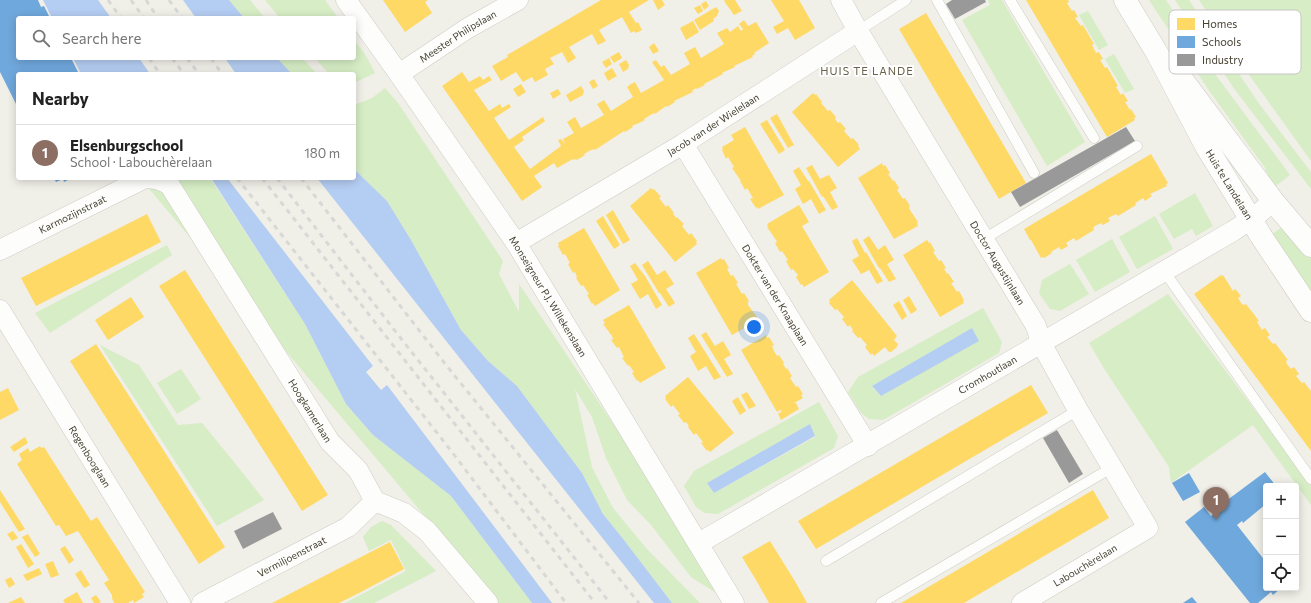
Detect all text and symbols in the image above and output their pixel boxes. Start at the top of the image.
street label: Meester Philipslaan [417,7,498,65]
legend [1169,10,1301,74]
search box [16,16,356,60]
text: Homes [1202,17,1237,30]
icon: search [30,27,52,49]
text: Search here [62,29,141,47]
text: Schools [1202,35,1241,48]
text: Industry [1202,53,1244,66]
district label: HUIS TE LANDE [820,64,914,77]
text: Nearby [32,88,89,109]
street label: Jacob van der Wielelaan [665,91,761,158]
text: Elsenburgschool [70,136,183,154]
text: 1 [42,145,48,161]
text: 180 m [304,145,340,161]
street label: Huis te Landelaan [1203,147,1255,222]
text: School · Labouchèrelaan [70,154,212,170]
street label: Karmozijnstraat [37,192,108,236]
street label: Doctor Augustijnlaan [968,219,1028,307]
street label: Monseigneur P.J. Willekenslaan [507,234,590,359]
street label: Dokter van der Knaaplaan [740,242,811,348]
your location [744,317,764,337]
street label: Cromhoutlaan [956,353,1019,396]
street label: Hoogkamerlaan [286,377,335,444]
street label: Regenbooglaan [67,424,113,490]
map controls [1263,483,1299,591]
button: + [1263,483,1299,519]
pin: 1 [1203,487,1229,520]
button: − [1263,519,1299,555]
street label: Vermiljoenstraat [255,533,328,579]
street label: Labouchèrelaan [1051,541,1119,589]
button: locate [1263,555,1299,591]

